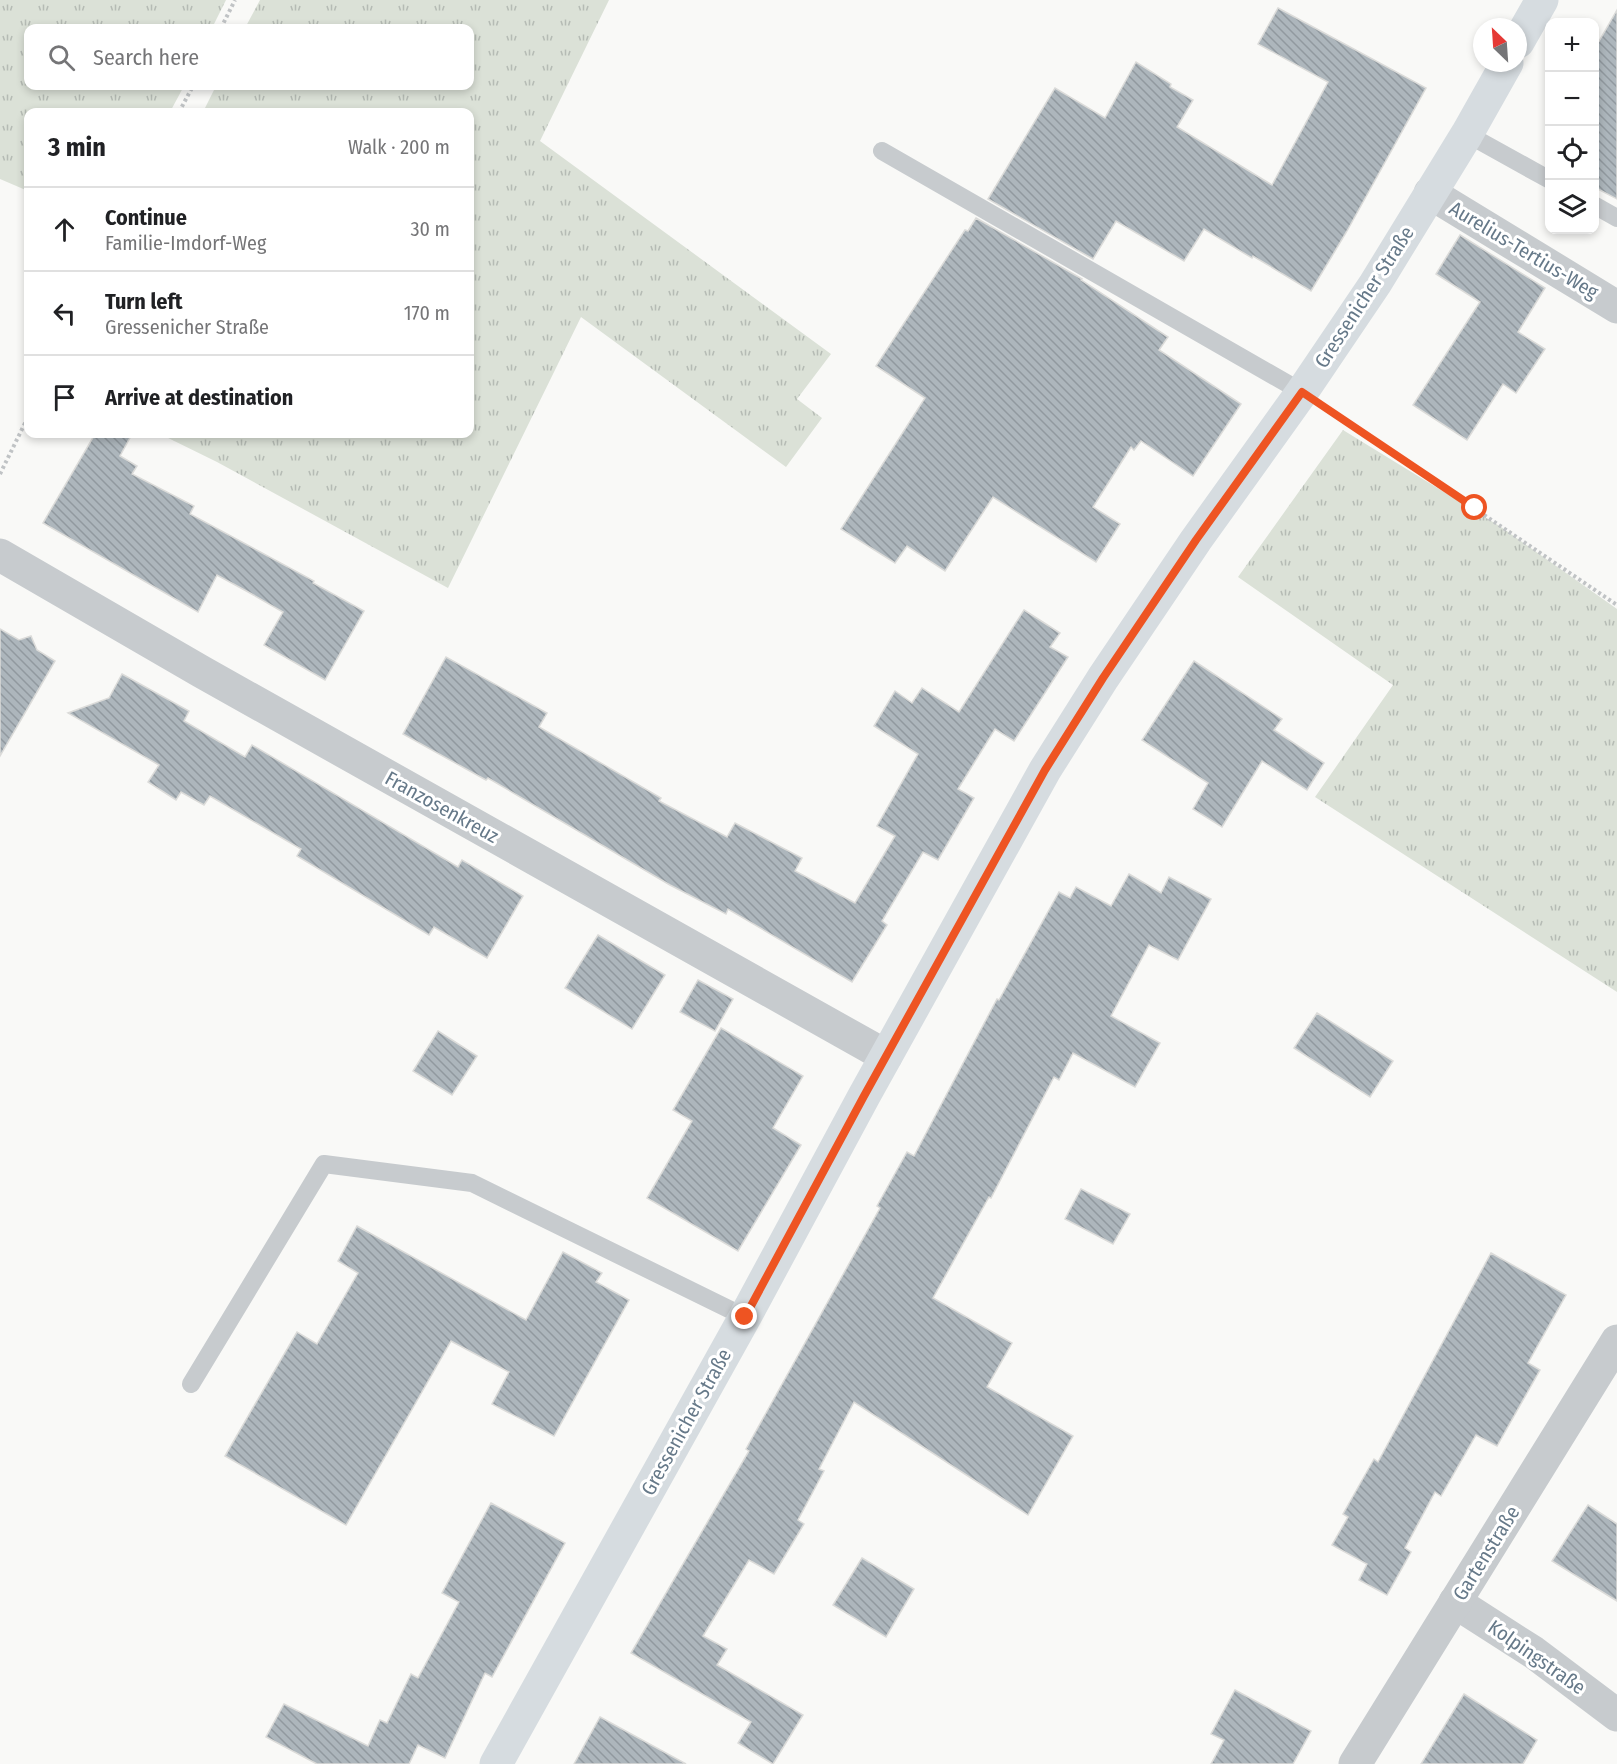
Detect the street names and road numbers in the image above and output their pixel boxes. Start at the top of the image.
street label: Aurelius-Tertius-Weg [1445,196,1603,304]
street label: Gressenicher Straße [1309,222,1419,372]
street label: Franzosenkreuz [381,766,503,848]
street label: Gressenicher Straße [636,1344,736,1500]
street label: Gartenstraße [1448,1501,1524,1605]
street label: Kolpingstraße [1484,1615,1590,1699]

